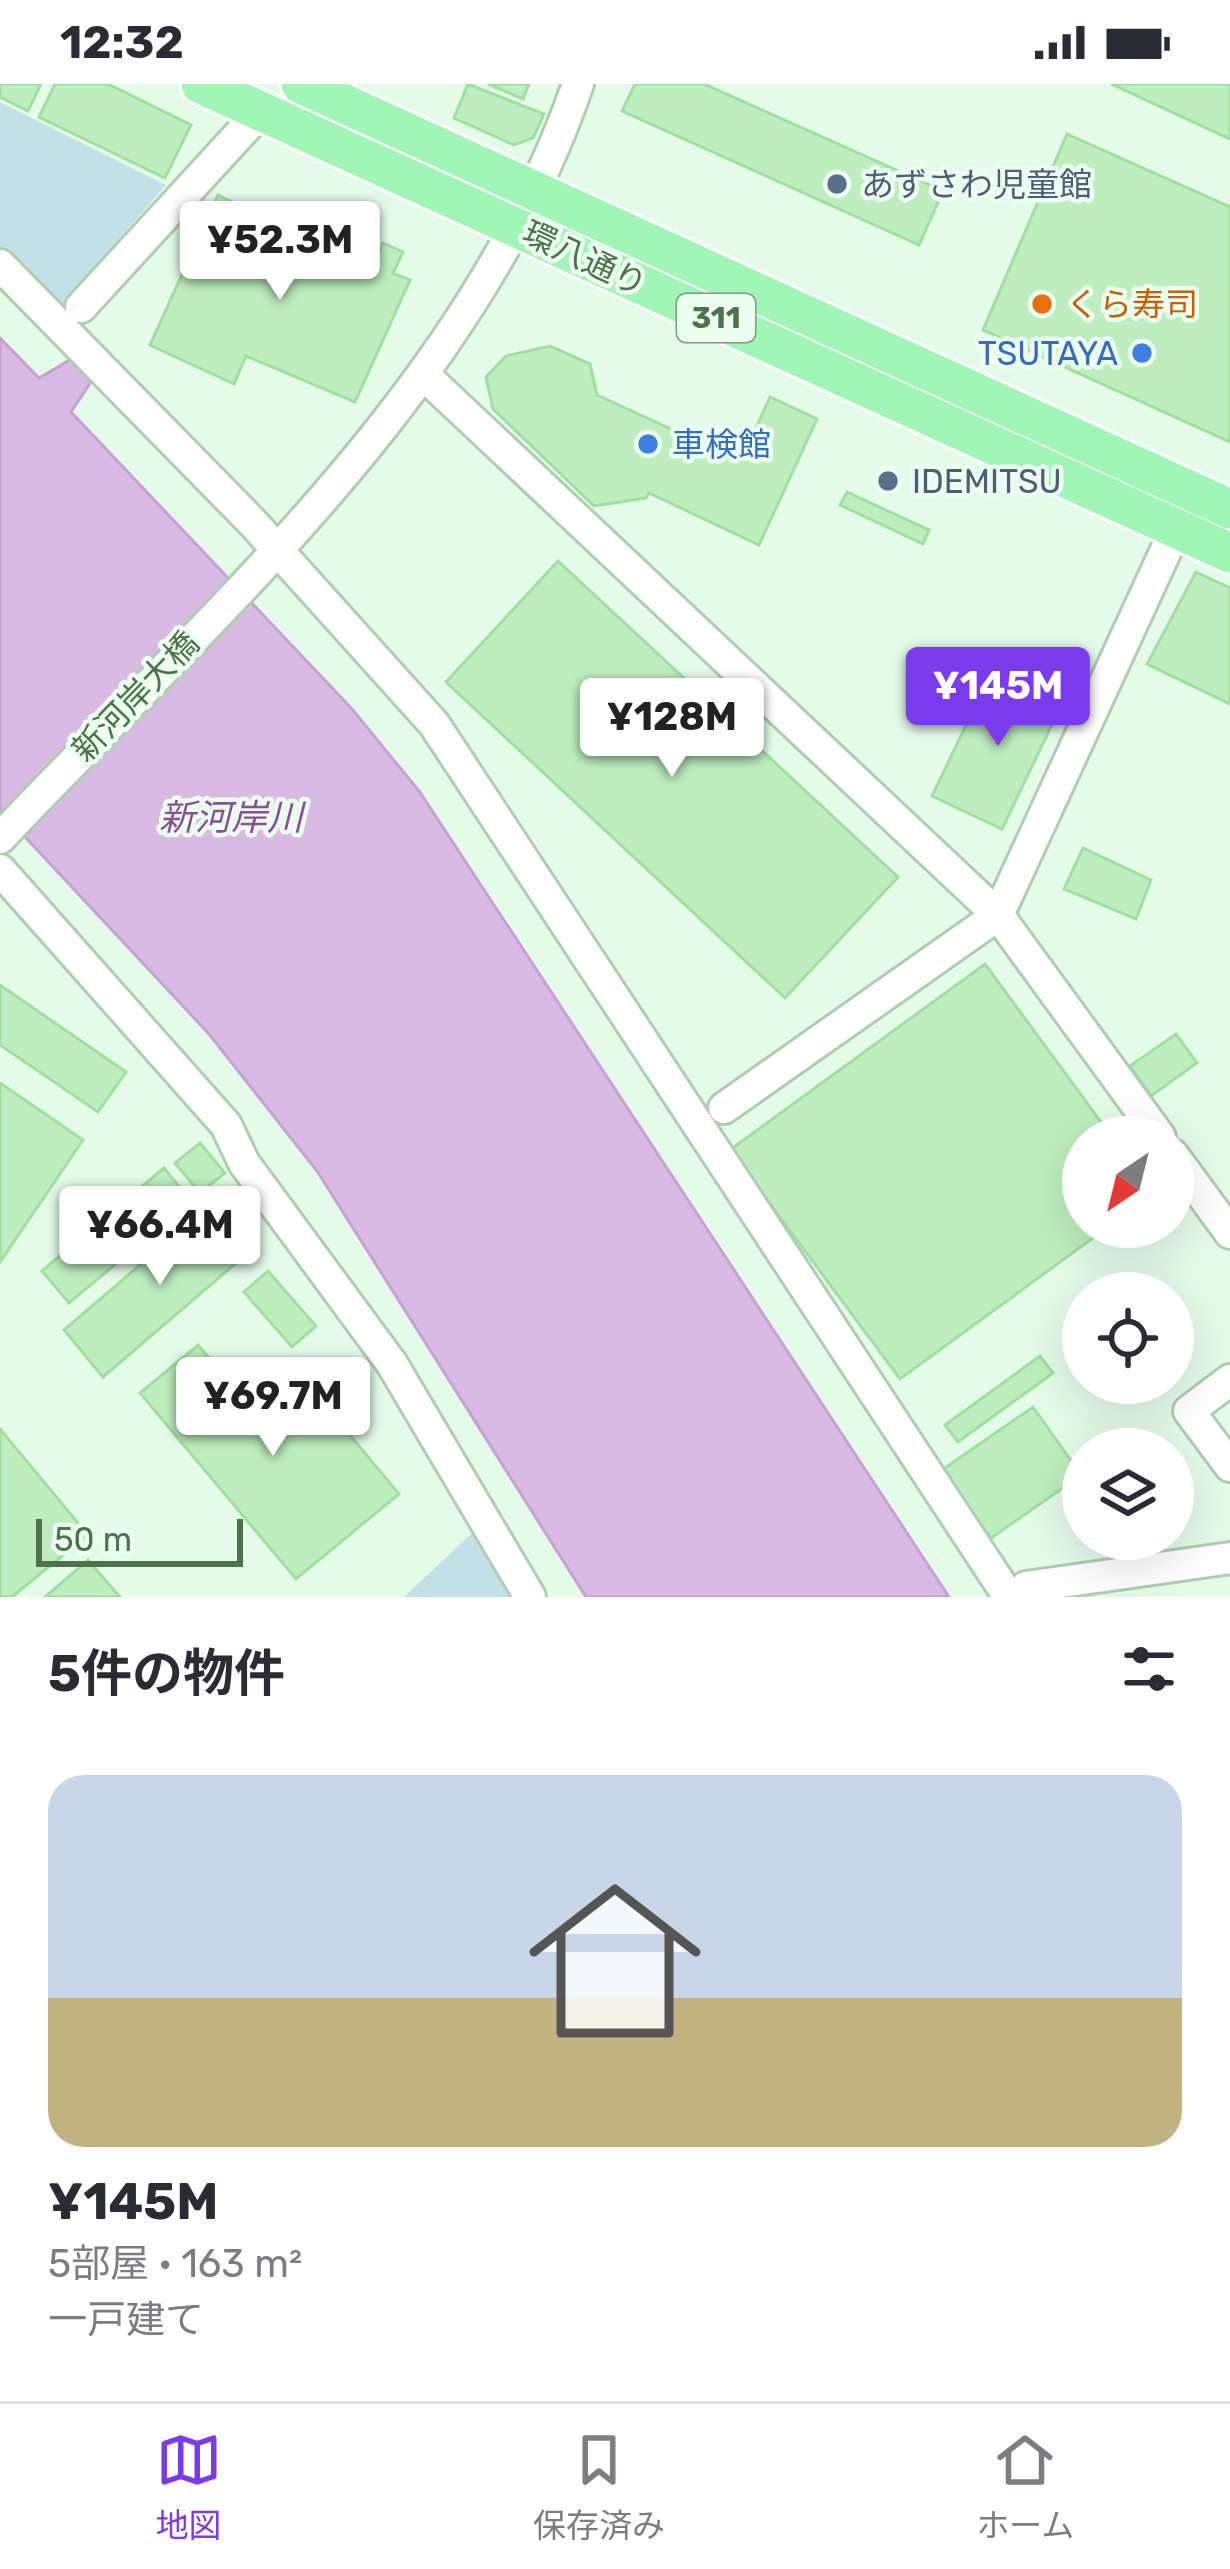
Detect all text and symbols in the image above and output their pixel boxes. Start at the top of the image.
text: 12:32 [60,16,184,69]
place label: あずさわ児童館 [861,165,1092,204]
marker: あずさわ児童館 [824,171,850,197]
pin: ¥52.3M [182,201,378,303]
street label: 環八通り [517,213,653,304]
text: ¥52.3M [207,217,353,263]
place label: くら寿司 [1066,285,1198,324]
marker: くら寿司 [1029,291,1055,317]
road number: 311 [677,294,755,342]
place label: TSUTAYA [978,334,1118,373]
marker: TSUTAYA [1129,340,1155,366]
place label: 車検館 [672,425,771,464]
marker: 車検館 [635,431,661,457]
place label: IDEMITSU [912,462,1062,501]
marker: IDEMITSU [875,468,901,494]
street label: 新河岸大橋 [64,623,207,769]
pin: ¥145M [914,647,1082,749]
text: ¥145M [933,663,1063,709]
pin: ¥128M [588,678,756,780]
text: ¥128M [607,694,737,740]
water label: 新河岸川 [159,796,307,839]
north arrow [1062,1116,1194,1248]
map controls [1062,1116,1194,1560]
pin: ¥66.4M [62,1186,258,1288]
text: ¥66.4M [86,1202,234,1248]
button: locate [1062,1272,1194,1404]
pin: ¥69.7M [175,1357,371,1459]
text: ¥69.7M [203,1373,343,1419]
button: layers [1062,1428,1194,1560]
scale bar [36,1513,243,1566]
text: 50 m [54,1520,132,1559]
icon: filters [1116,1636,1182,1702]
text: 5件の物件 [48,1643,285,1704]
icon: home [507,1853,723,2069]
text: ¥145M [48,2171,219,2232]
text: 5部屋 · 163 m² [48,2241,302,2287]
text: 一戸建て [48,2297,204,2343]
tab: 地図 [156,2427,222,2547]
tab: 保存済み [533,2427,665,2547]
tab: ホーム [976,2427,1074,2547]

